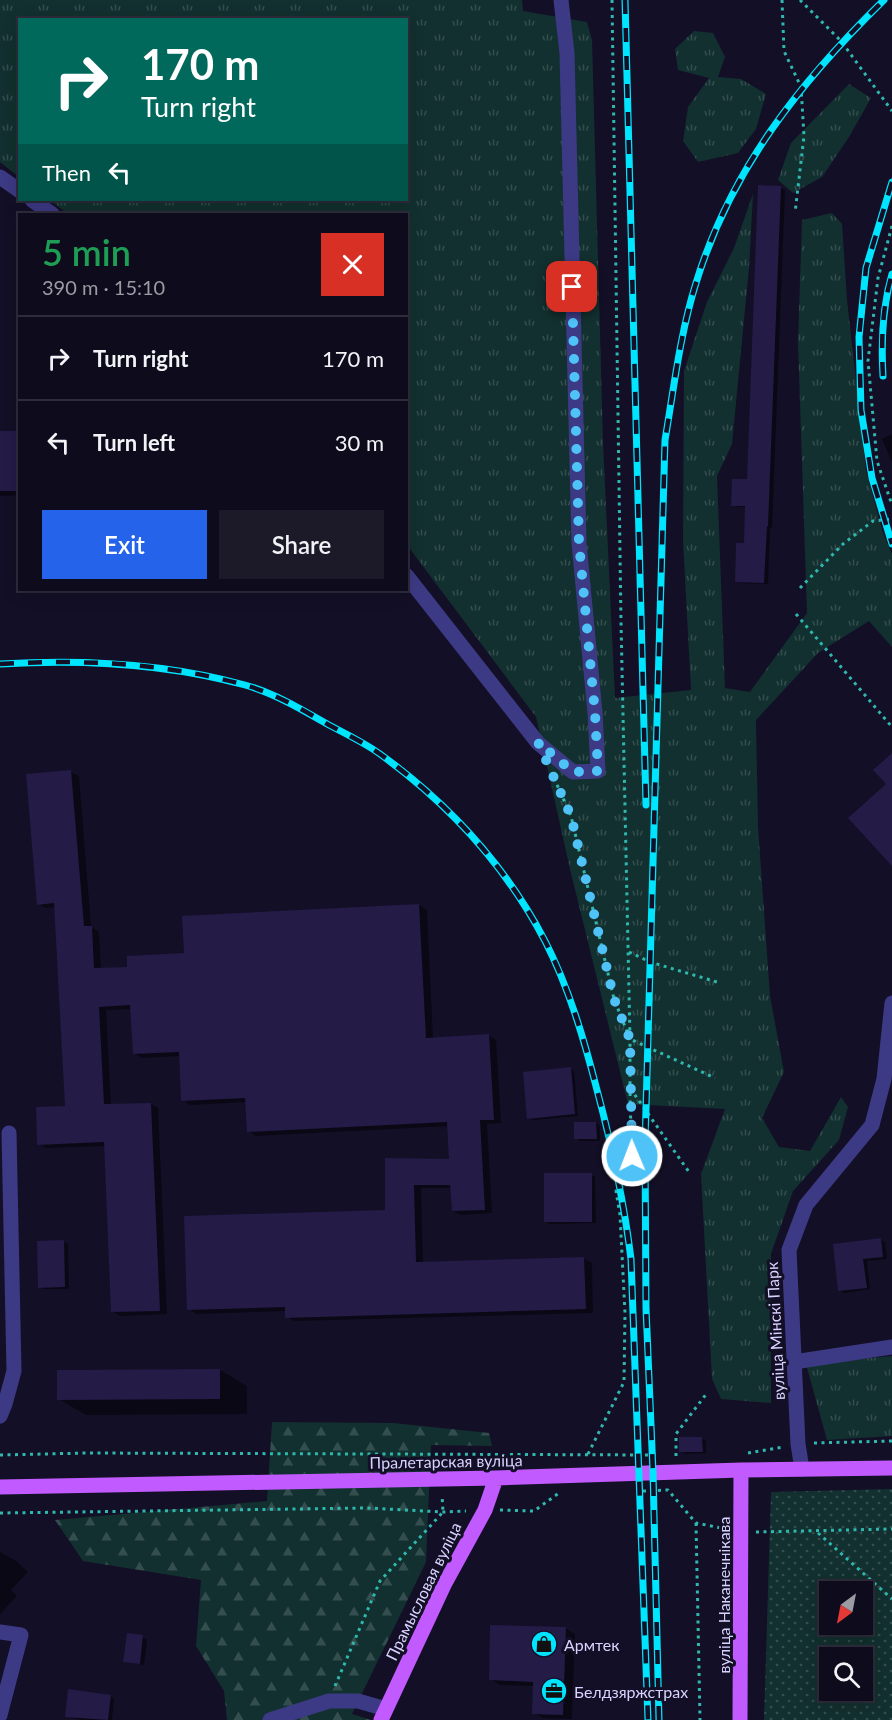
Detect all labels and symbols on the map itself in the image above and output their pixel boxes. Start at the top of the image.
pin [546,261,597,312]
position arrow [600,1124,664,1188]
street label: вуліца Мінскі Парк [762,1261,788,1401]
street label: Пралетарская вуліца [369,1450,523,1472]
street label: вуліца Наканечнікава [714,1517,733,1674]
street label: Прамысловая вуліца [381,1519,465,1663]
north arrow [819,1581,873,1635]
shop icon: Армтек [529,1629,559,1659]
place label: Армтек [564,1635,620,1654]
office icon: Белдзяржстрах [539,1676,569,1706]
place label: Белдзяржстрах [574,1682,688,1701]

